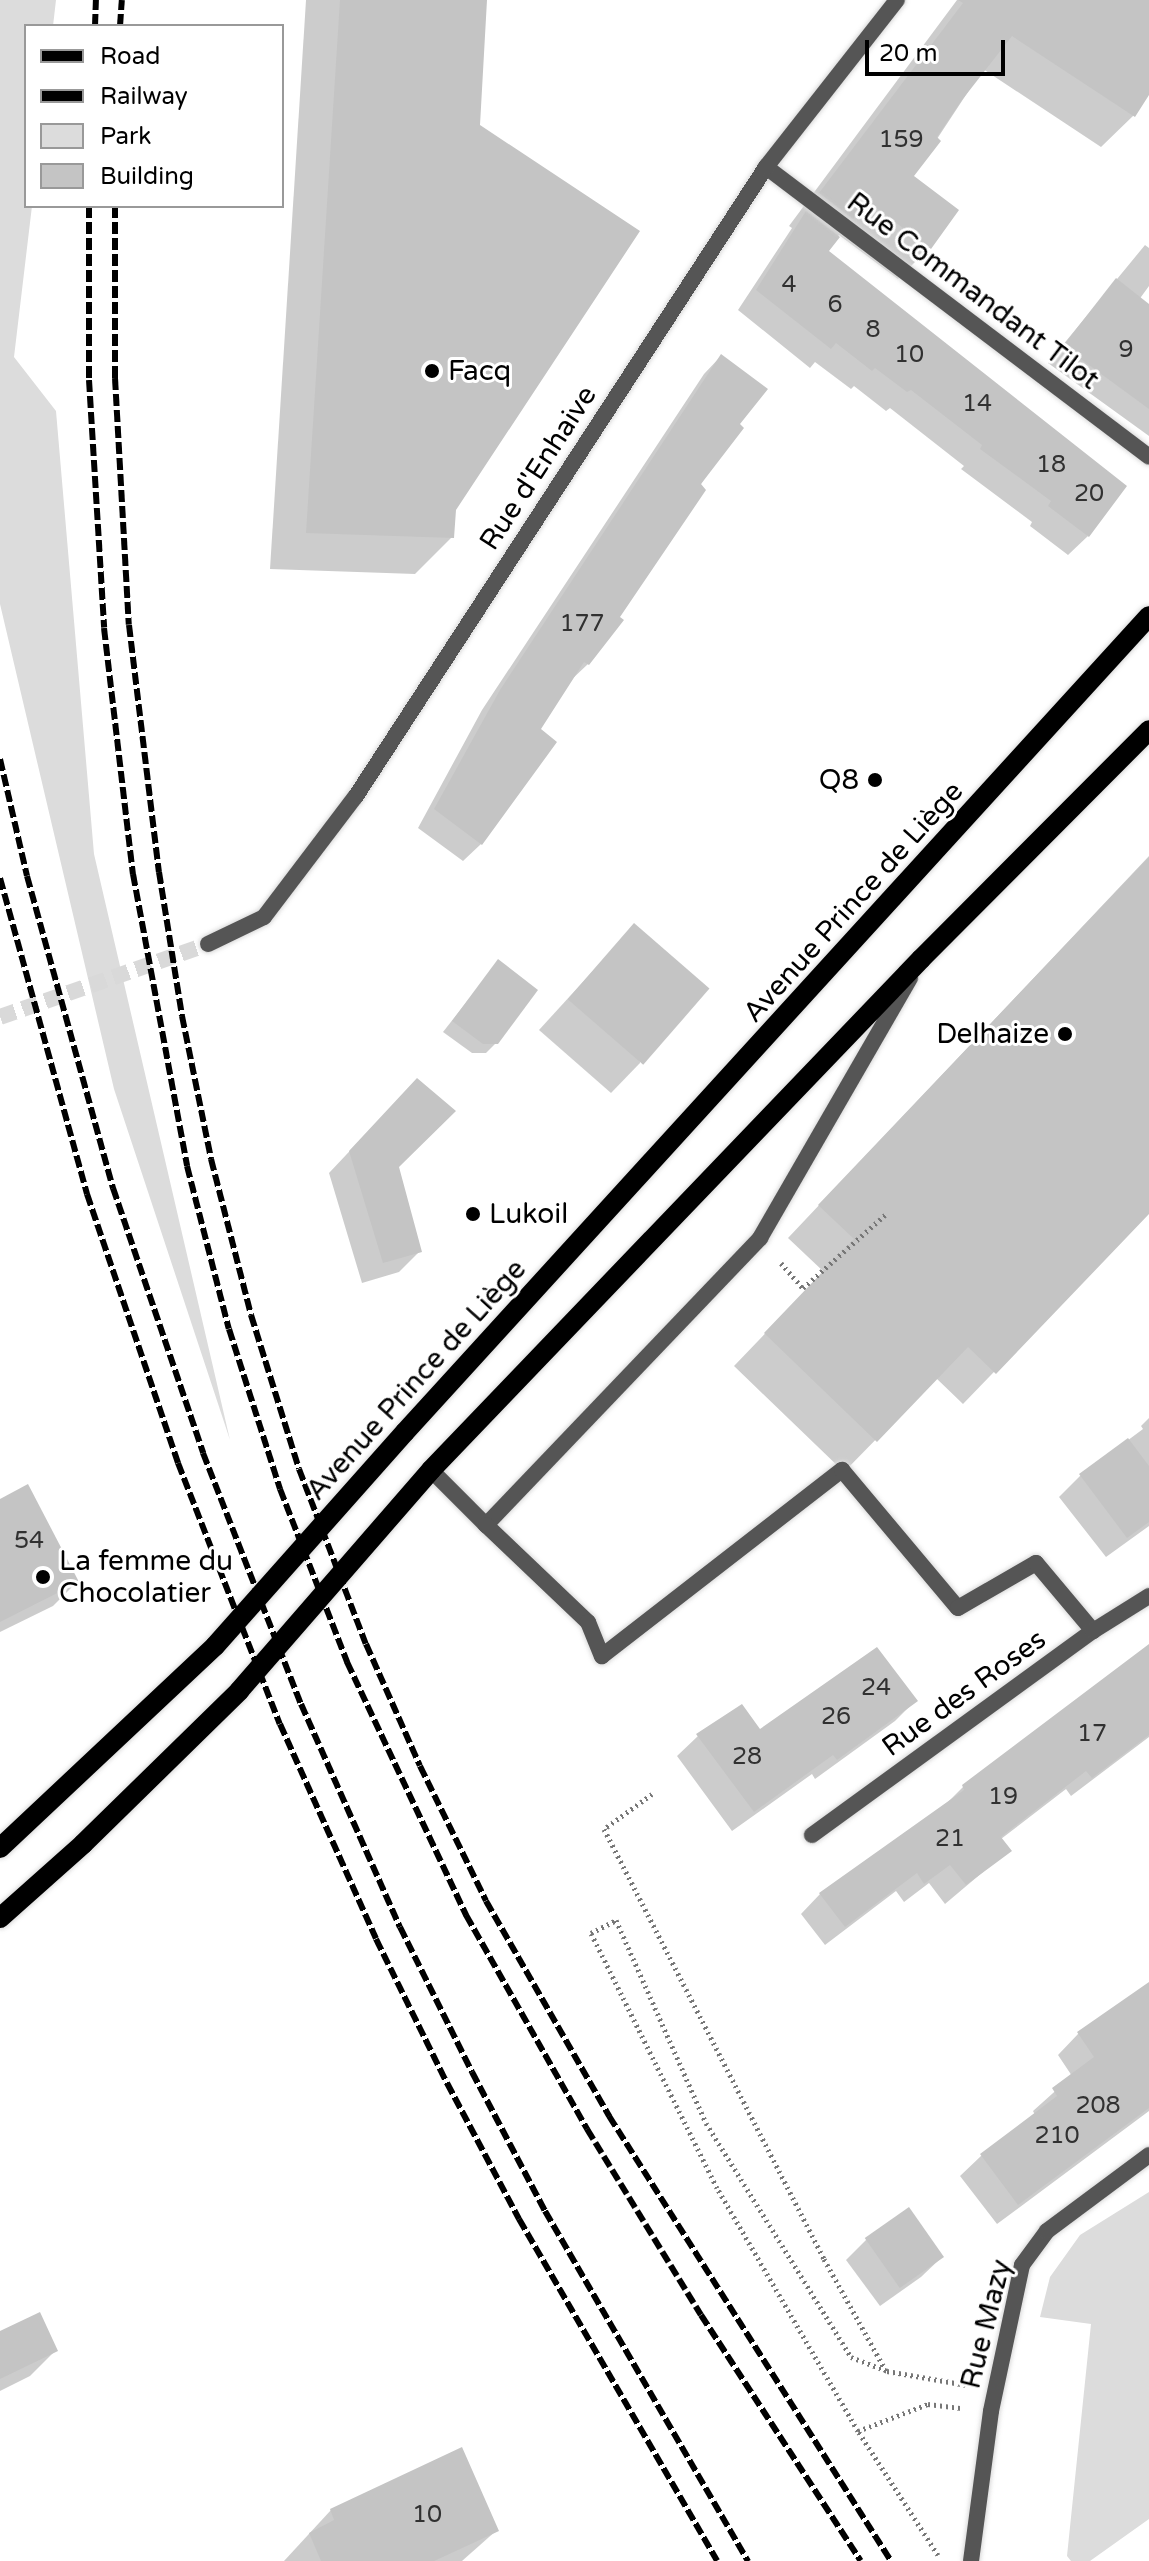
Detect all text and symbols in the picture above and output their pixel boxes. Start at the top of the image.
legend [24,24,284,208]
scale bar [869,24,1009,74]
text: 20 m [879,39,937,68]
text: Road [100,42,160,71]
text: Railway [100,82,188,111]
text: Park [100,122,151,151]
house number: 159 [878,126,924,154]
text: Building [100,162,194,191]
street label: Rue Commandant Tilot [840,185,1106,397]
house number: 4 [781,271,797,299]
house number: 6 [827,291,843,319]
house number: 8 [865,316,881,344]
house number: 9 [1118,336,1134,364]
house number: 10 [894,341,924,369]
place label: Facq [448,354,511,388]
marker: Facq [423,362,441,380]
street label: Rue d'Enhaive [472,380,604,556]
house number: 14 [962,390,992,418]
house number: 18 [1036,451,1066,479]
house number: 20 [1074,480,1104,508]
house number: 177 [559,610,605,638]
place label: Q8 [819,763,859,797]
marker: Q8 [866,771,884,789]
street label: Avenue Prince de Liège [736,775,970,1029]
place label: Delhaize [936,1017,1049,1051]
marker: Delhaize [1056,1025,1074,1043]
place label: Lukoil [489,1197,568,1231]
marker: Lukoil [464,1205,482,1223]
street label: Avenue Prince de Liège [299,1253,533,1507]
house number: 54 [14,1527,44,1555]
place label: La femme du Chocolatier [59,1544,233,1610]
marker: La femme du Chocolatier [34,1568,52,1586]
street label: Rue des Roses [876,1622,1052,1764]
house number: 24 [861,1674,891,1702]
house number: 26 [821,1703,851,1731]
house number: 17 [1077,1720,1107,1748]
house number: 28 [732,1743,762,1771]
house number: 19 [988,1783,1018,1811]
house number: 21 [935,1825,965,1853]
house number: 208 [1075,2092,1121,2120]
house number: 210 [1034,2122,1080,2150]
street label: Rue Mazy [954,2256,1018,2392]
house number: 10 [412,2501,442,2529]

